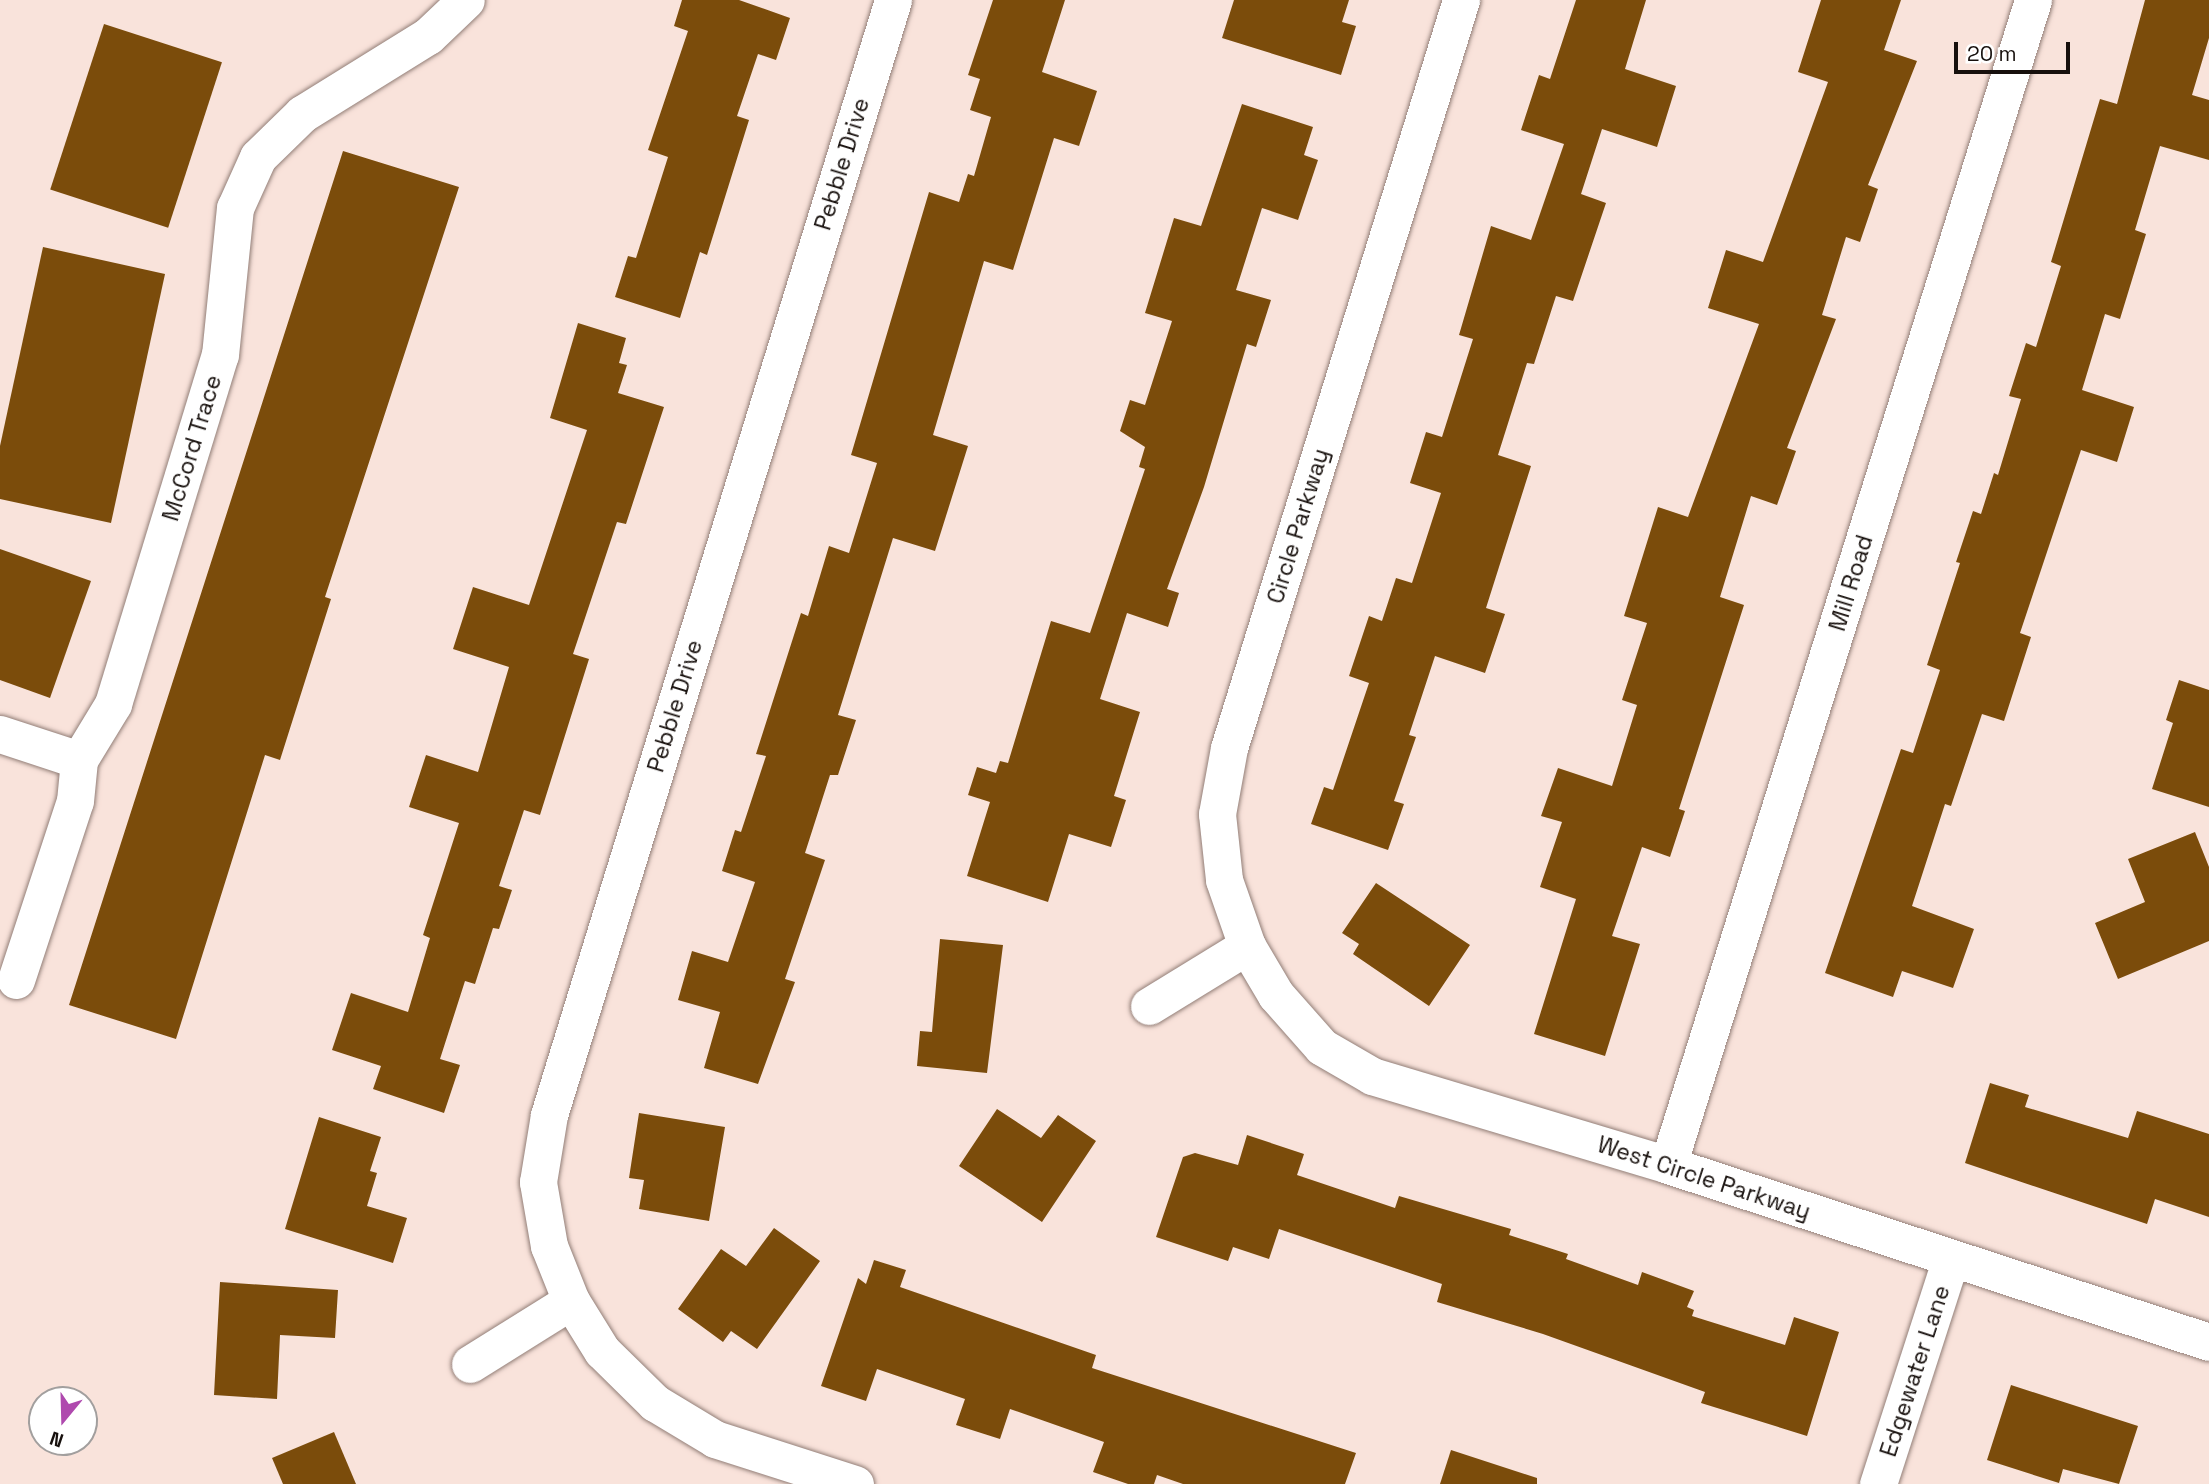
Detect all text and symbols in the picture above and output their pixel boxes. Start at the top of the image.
scale bar [1957,28,2072,72]
text: 20 m [1967,40,2017,67]
street label: Pebble Drive [809,94,875,234]
street label: McCord Trace [157,371,227,525]
street label: Circle Parkway [1261,445,1335,607]
street label: Mill Road [1823,532,1879,634]
street label: Pebble Drive [642,636,708,776]
street label: West Circle Parkway [1594,1131,1814,1225]
street label: Edgewater Lane [1874,1282,1956,1460]
north arrow [28,1386,98,1456]
text: N [47,1426,67,1453]

